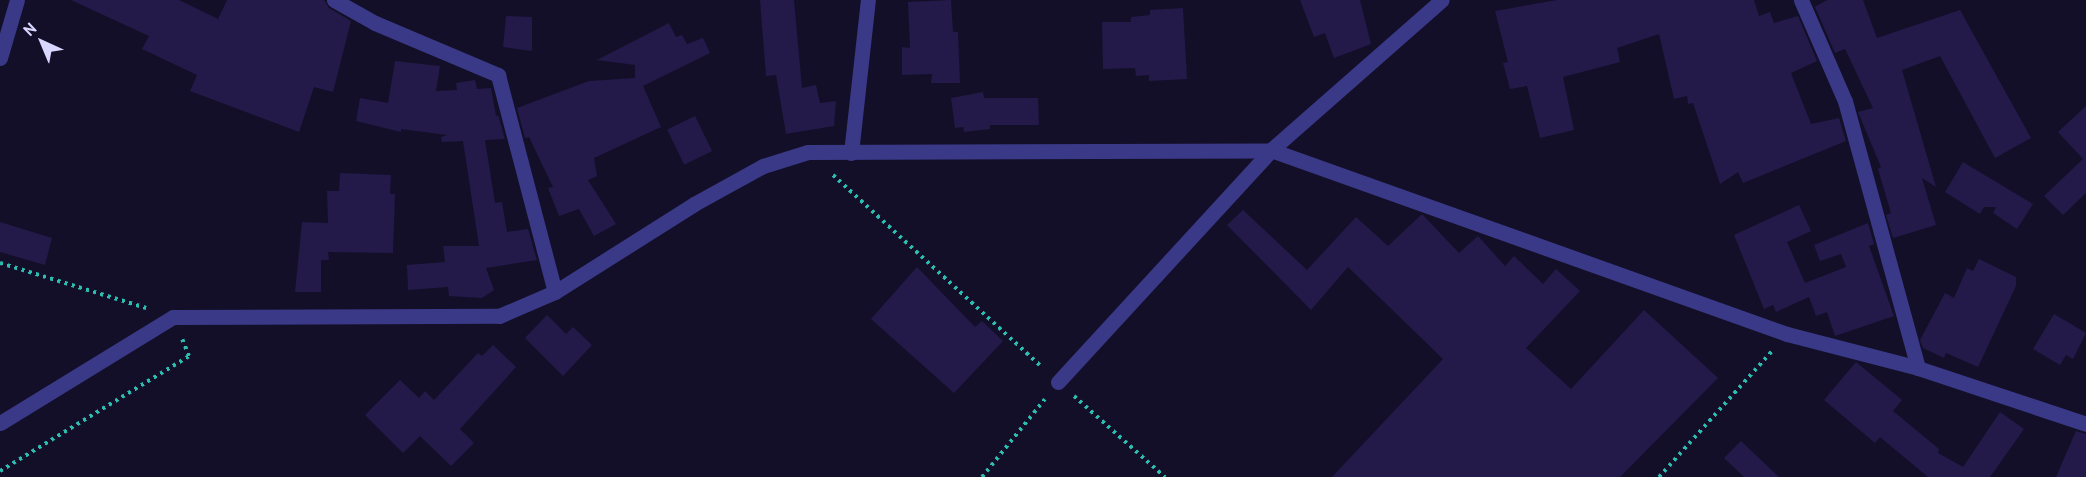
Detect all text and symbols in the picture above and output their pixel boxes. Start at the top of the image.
north arrow [12,12,72,72]
text: N [19,18,40,40]

